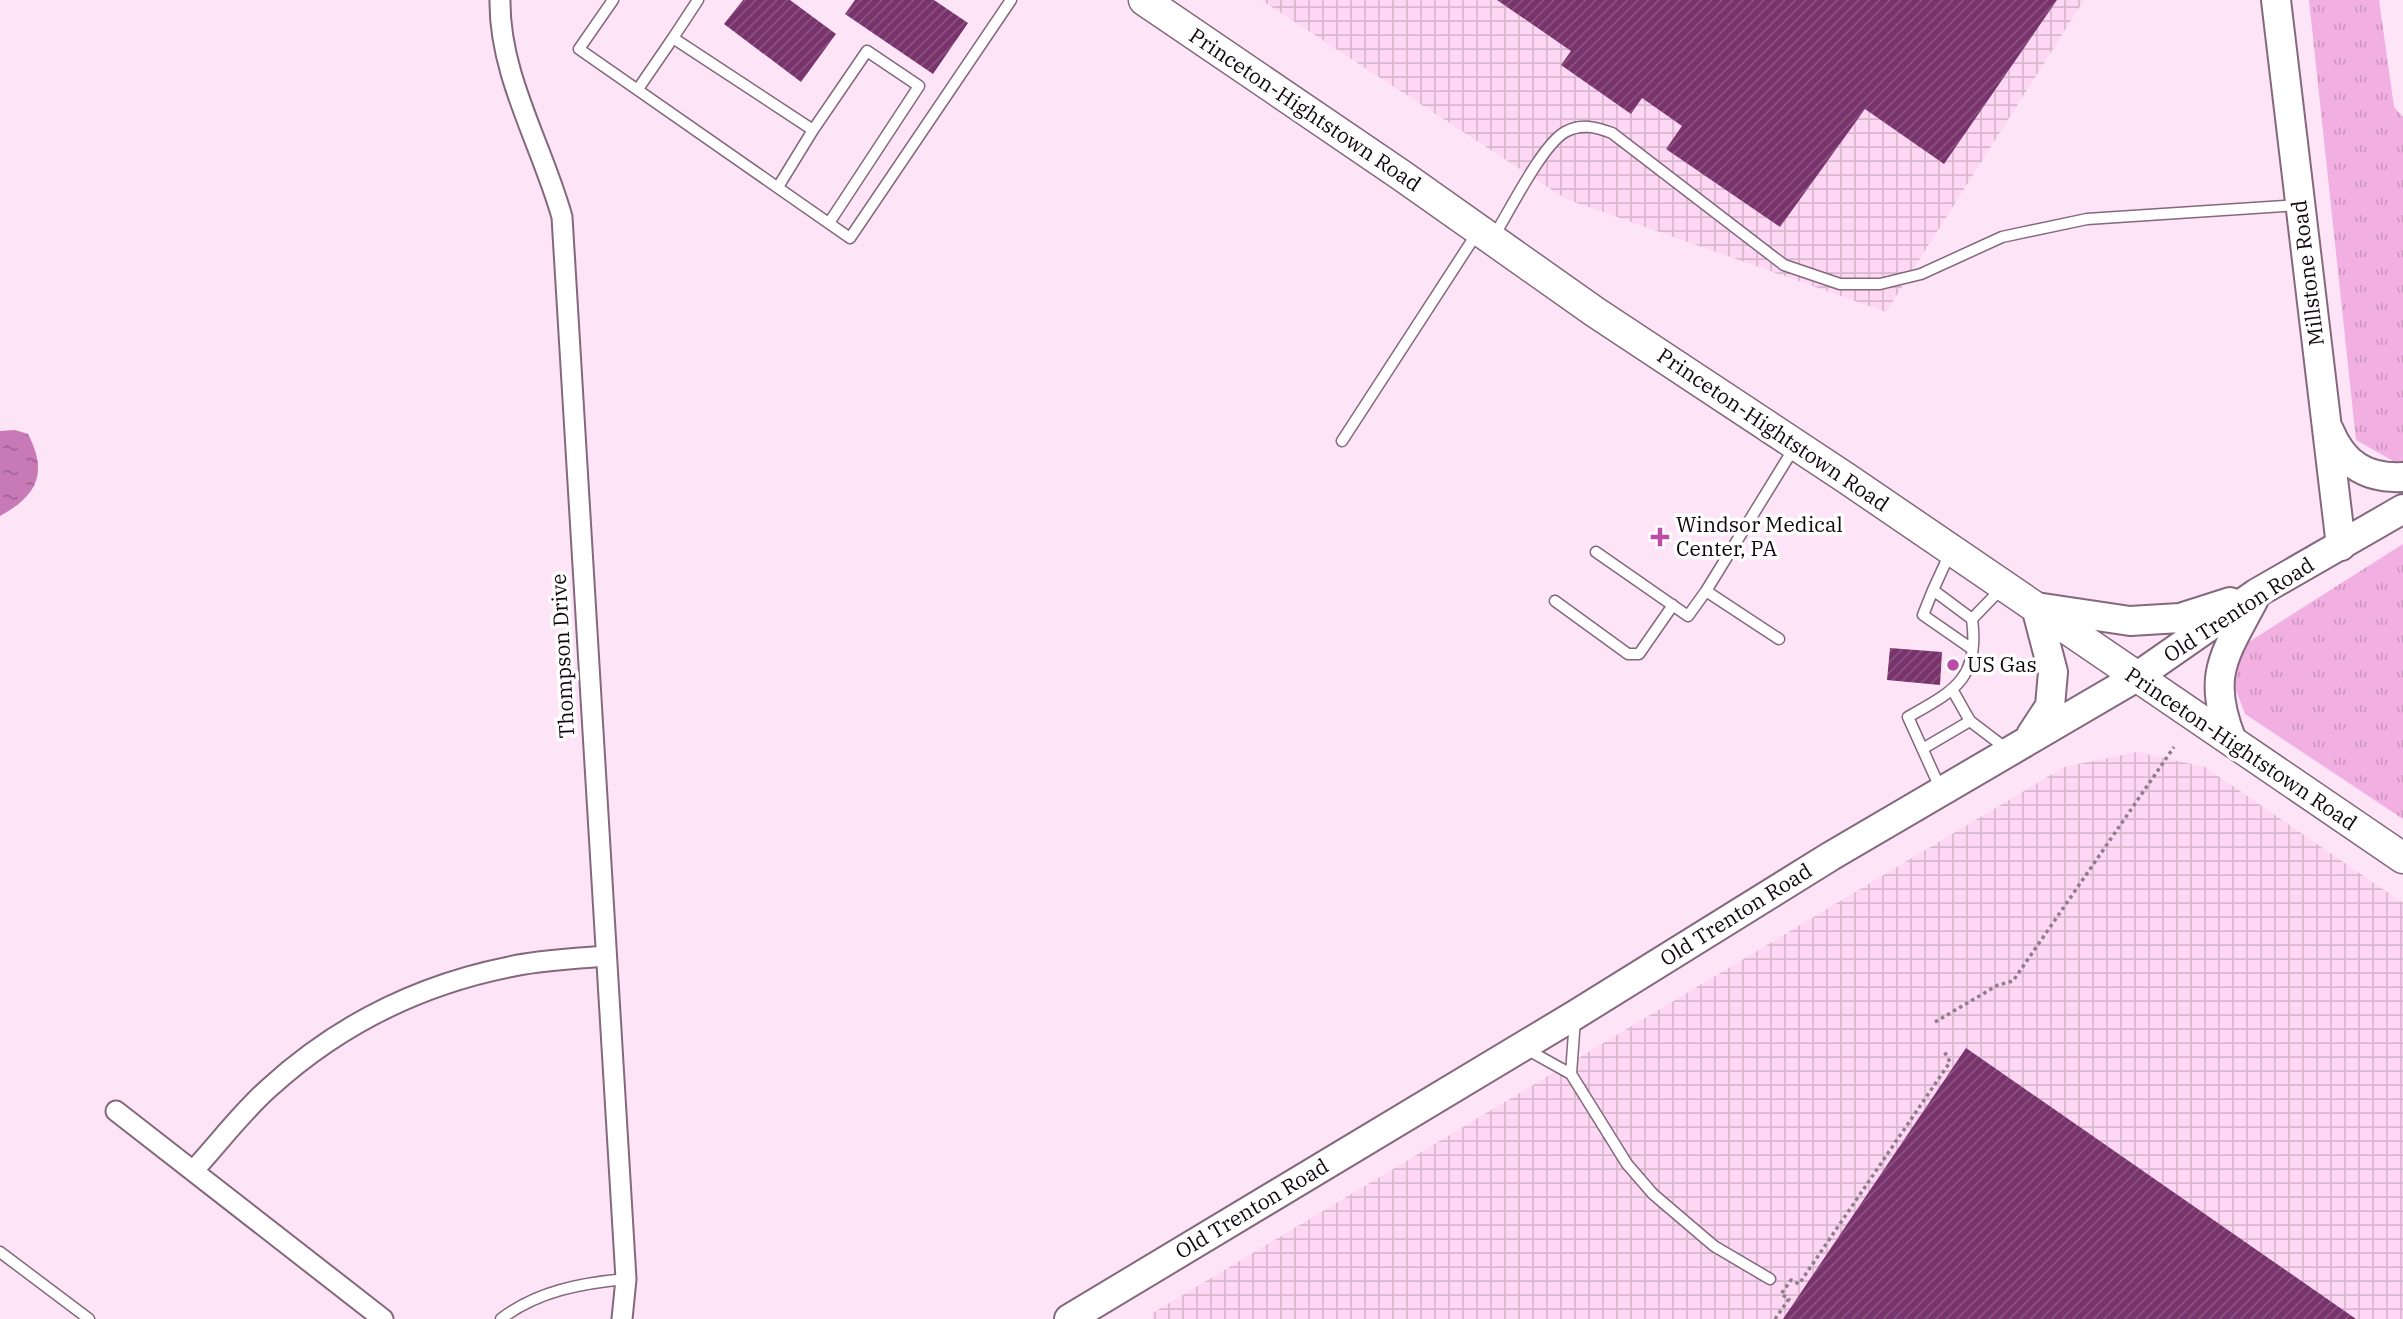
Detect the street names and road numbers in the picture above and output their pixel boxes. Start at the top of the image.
street label: Princeton-Hightstown Road [1184,21,1427,198]
street label: Millstone Road [2284,198,2330,348]
street label: Princeton-Hightstown Road [1652,341,1895,518]
street label: Old Trenton Road [2158,550,2319,668]
street label: Thompson Drive [544,573,580,739]
street label: Princeton-Hightstown Road [2120,660,2363,837]
street label: Old Trenton Road [1654,856,1817,972]
street label: Old Trenton Road [1170,1151,1333,1265]

